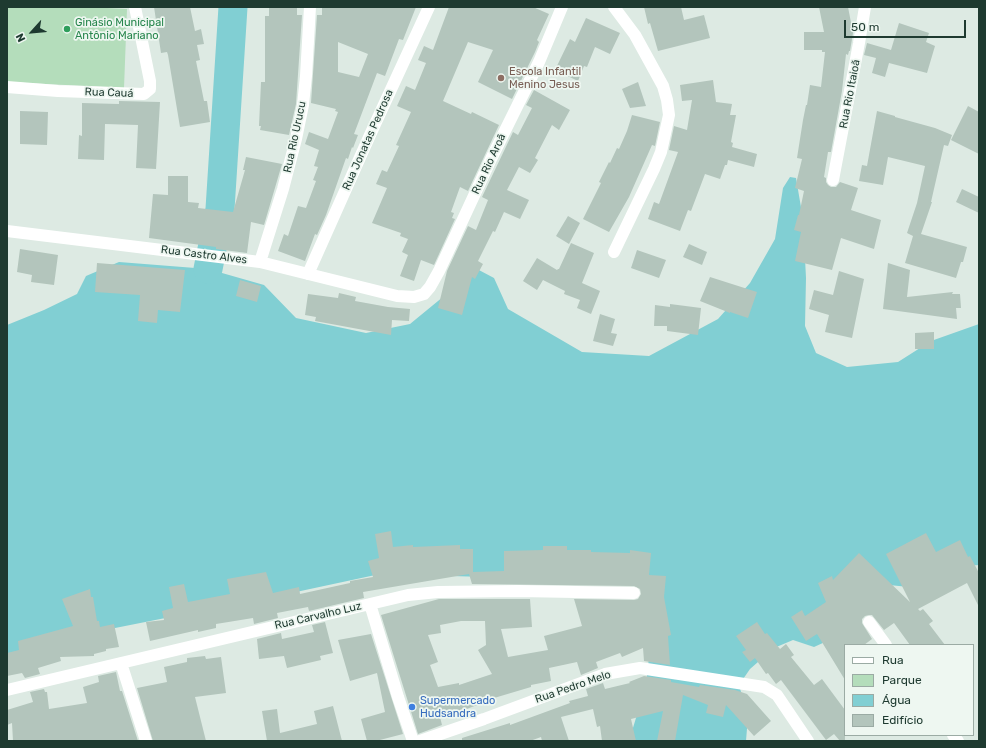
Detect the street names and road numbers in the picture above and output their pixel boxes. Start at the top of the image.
street label: Rua Rio Itaioã [837,58,863,130]
street label: Rua Cauá [84,86,134,100]
street label: Rua Jonatas Pedrosa [340,88,396,192]
street label: Rua Rio Urucu [281,100,309,174]
street label: Rua Rio Aroã [469,132,509,196]
street label: Rua Castro Alves [160,243,248,267]
street label: Rua Carvalho Luz [273,600,363,632]
street label: Rua Pedro Melo [533,668,613,706]

